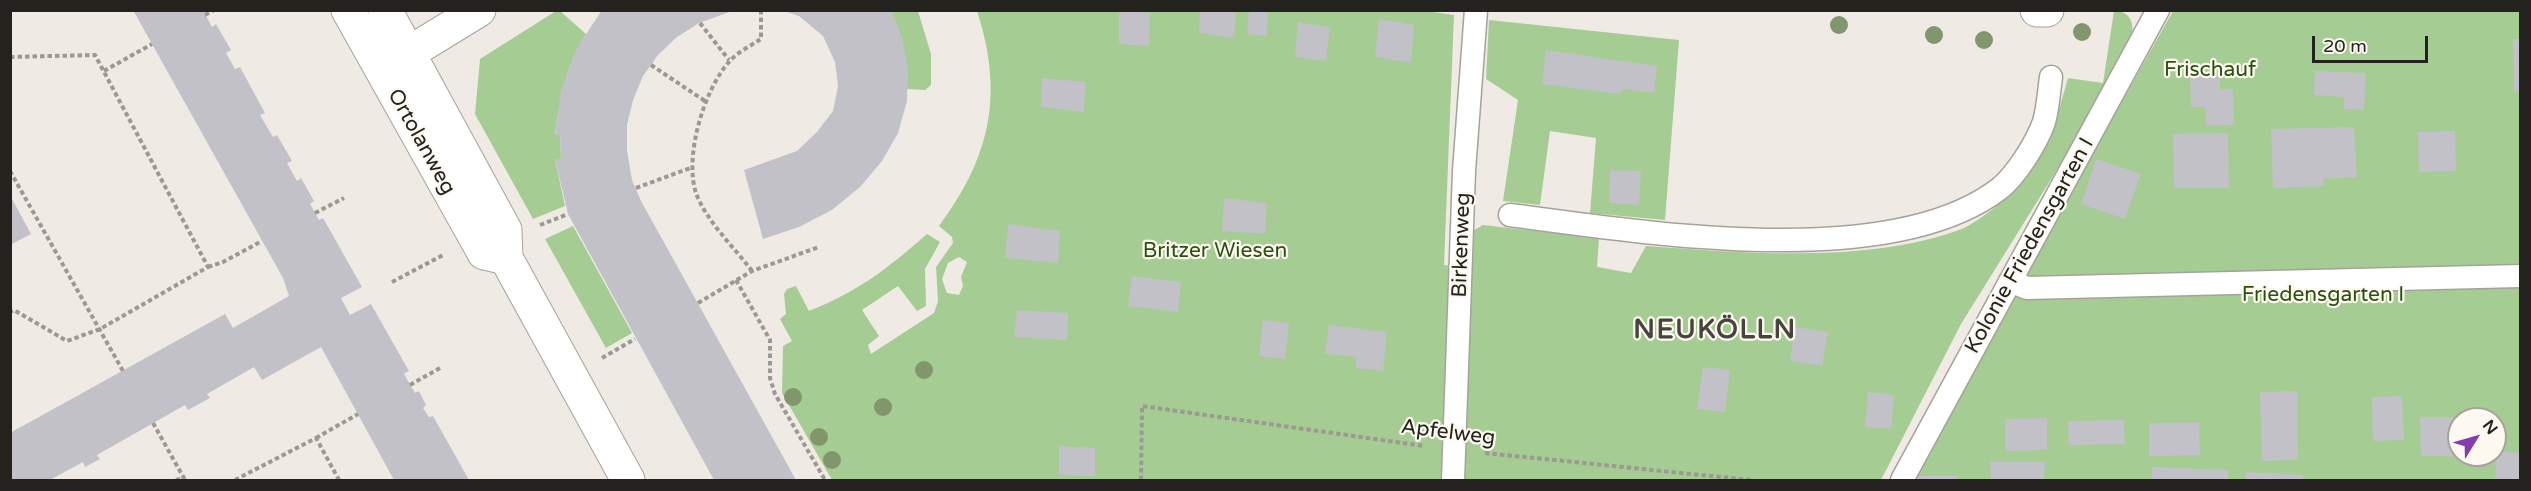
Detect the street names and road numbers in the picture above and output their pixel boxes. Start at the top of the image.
street label: Ortolanweg [382,85,460,199]
street label: Kolonie Friedensgarten I [1960,134,2100,358]
street label: Birkenweg [1448,192,1476,298]
street label: Apfelweg [1399,415,1497,451]

